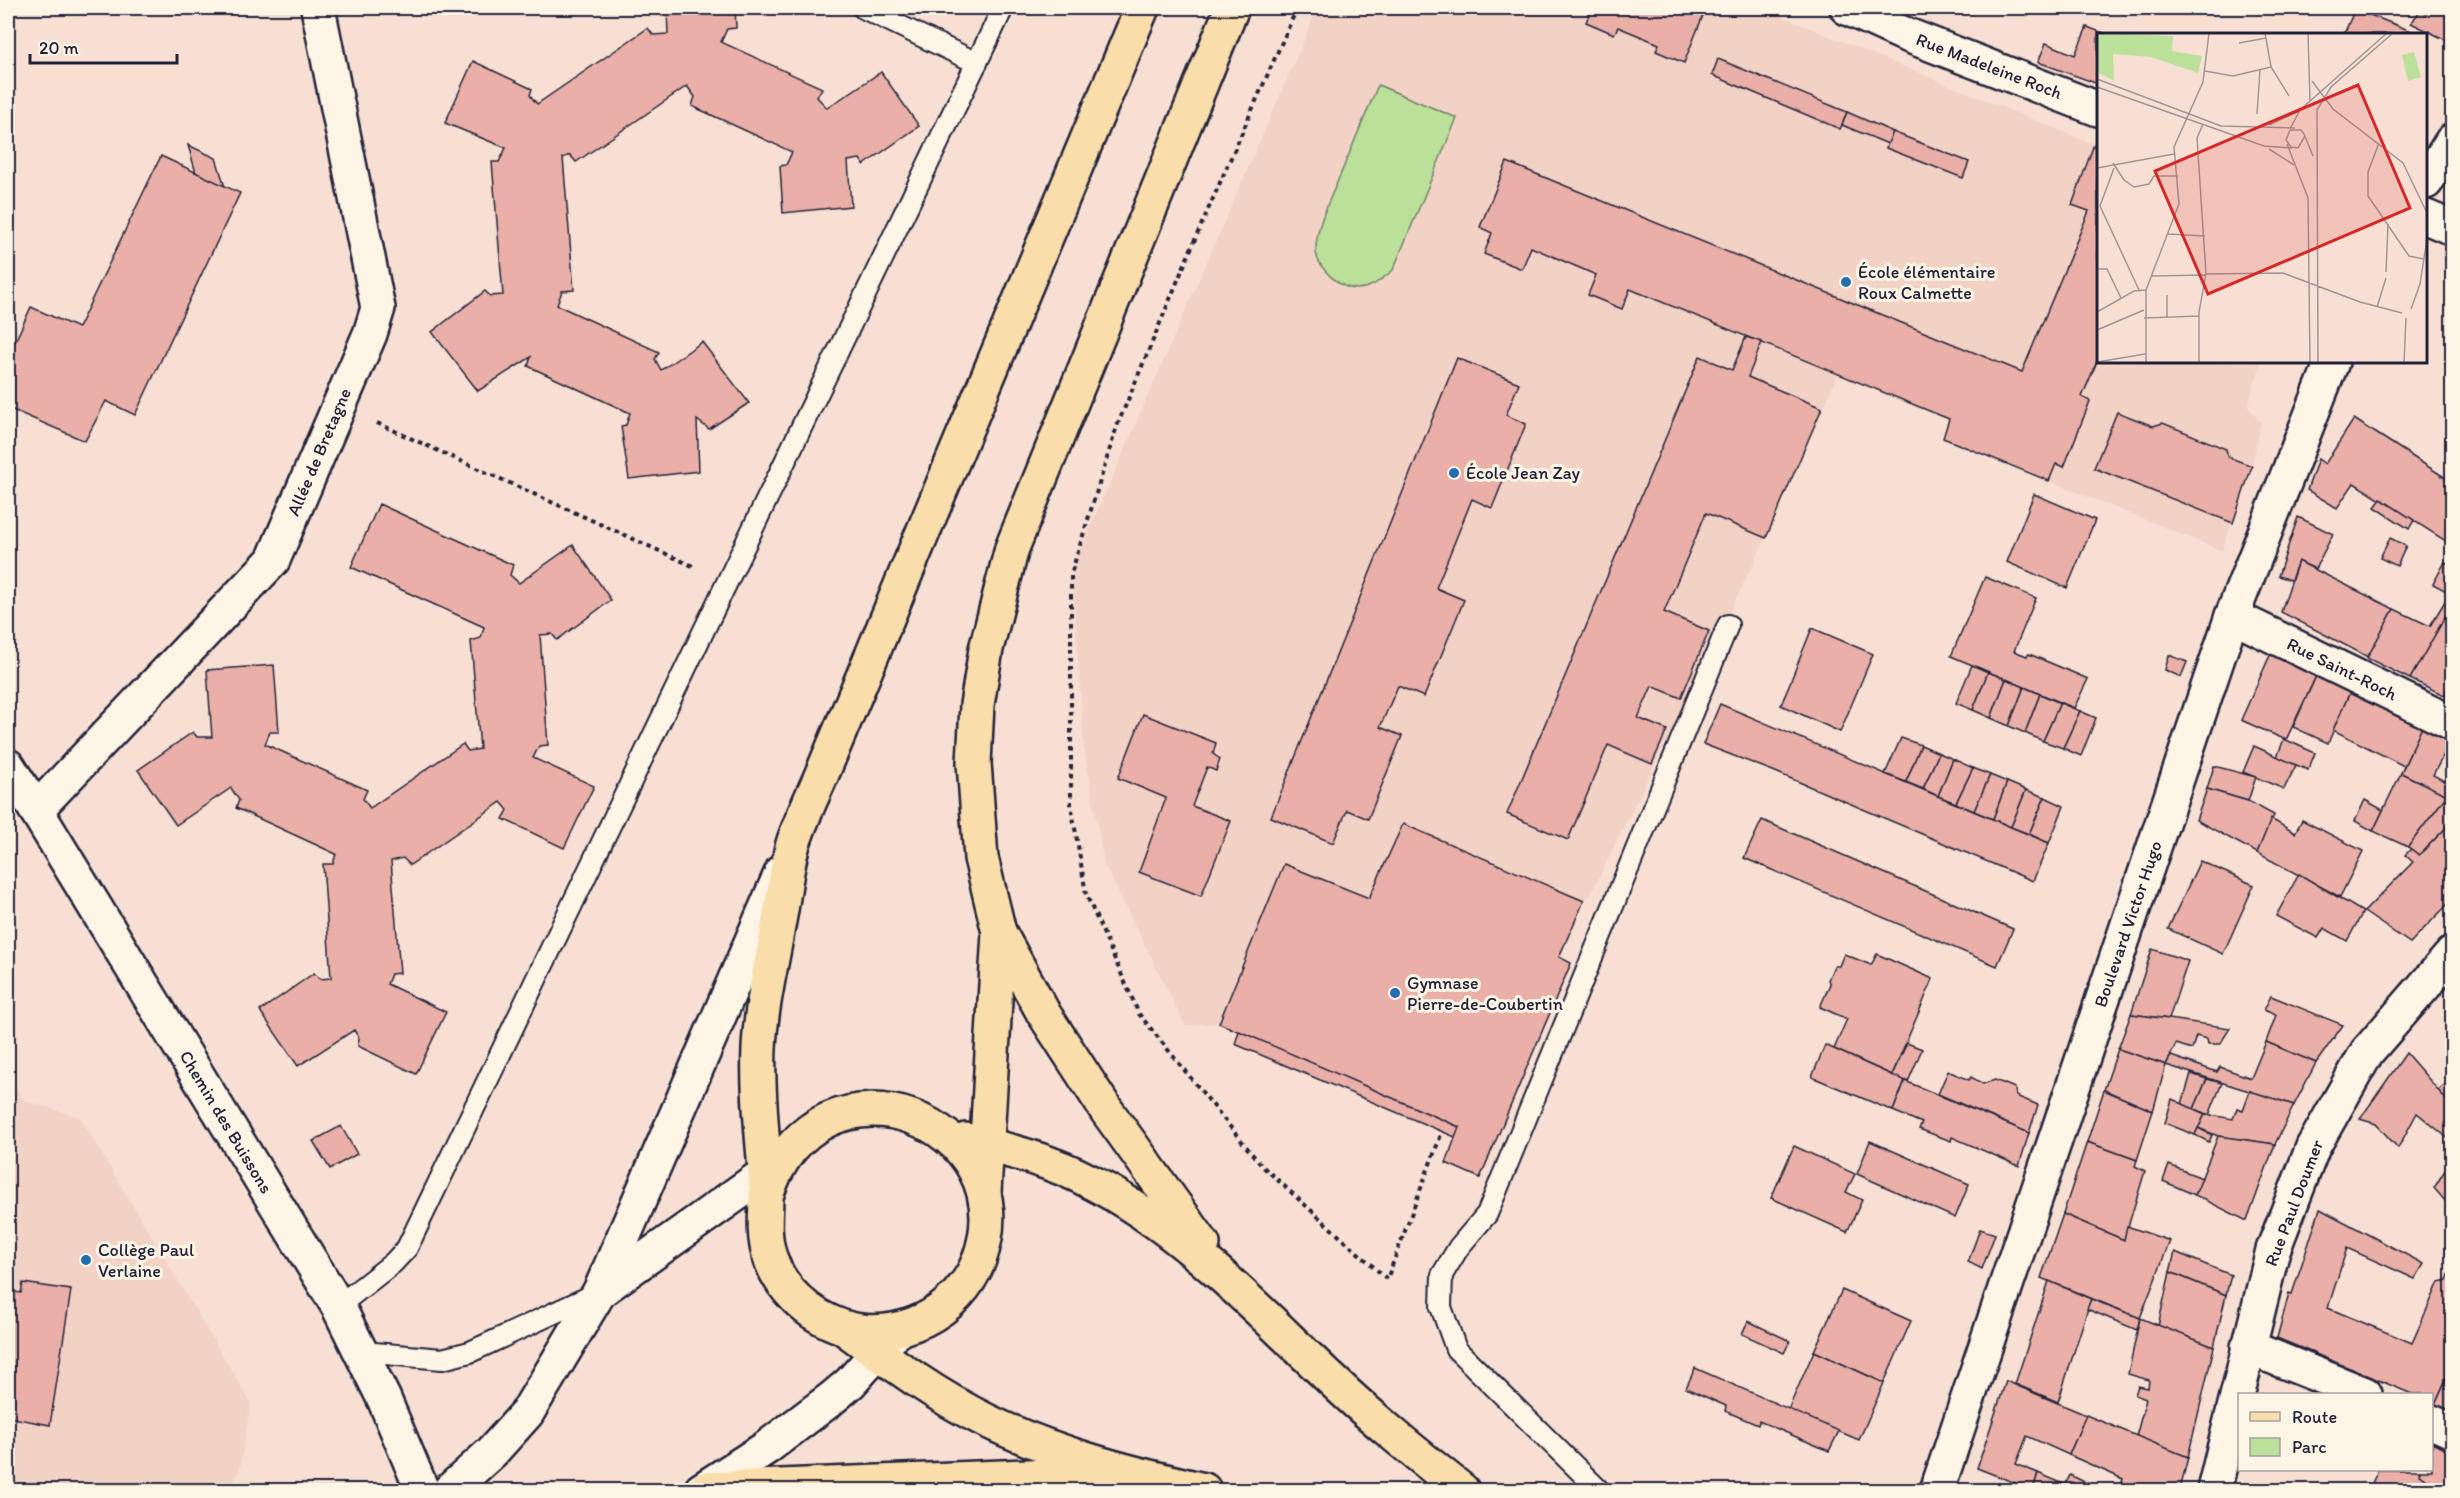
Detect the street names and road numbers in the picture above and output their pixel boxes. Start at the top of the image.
street label: Rue Madeleine Roch [1913,28,2065,104]
street label: Allée de Bretagne [282,385,356,519]
street label: Rue Saint-Roch [2283,633,2401,705]
street label: Boulevard Victor Hugo [2089,838,2167,1010]
street label: Chemin des Buissons [175,1046,277,1198]
street label: Rue Paul Doumer [2260,1136,2328,1269]

